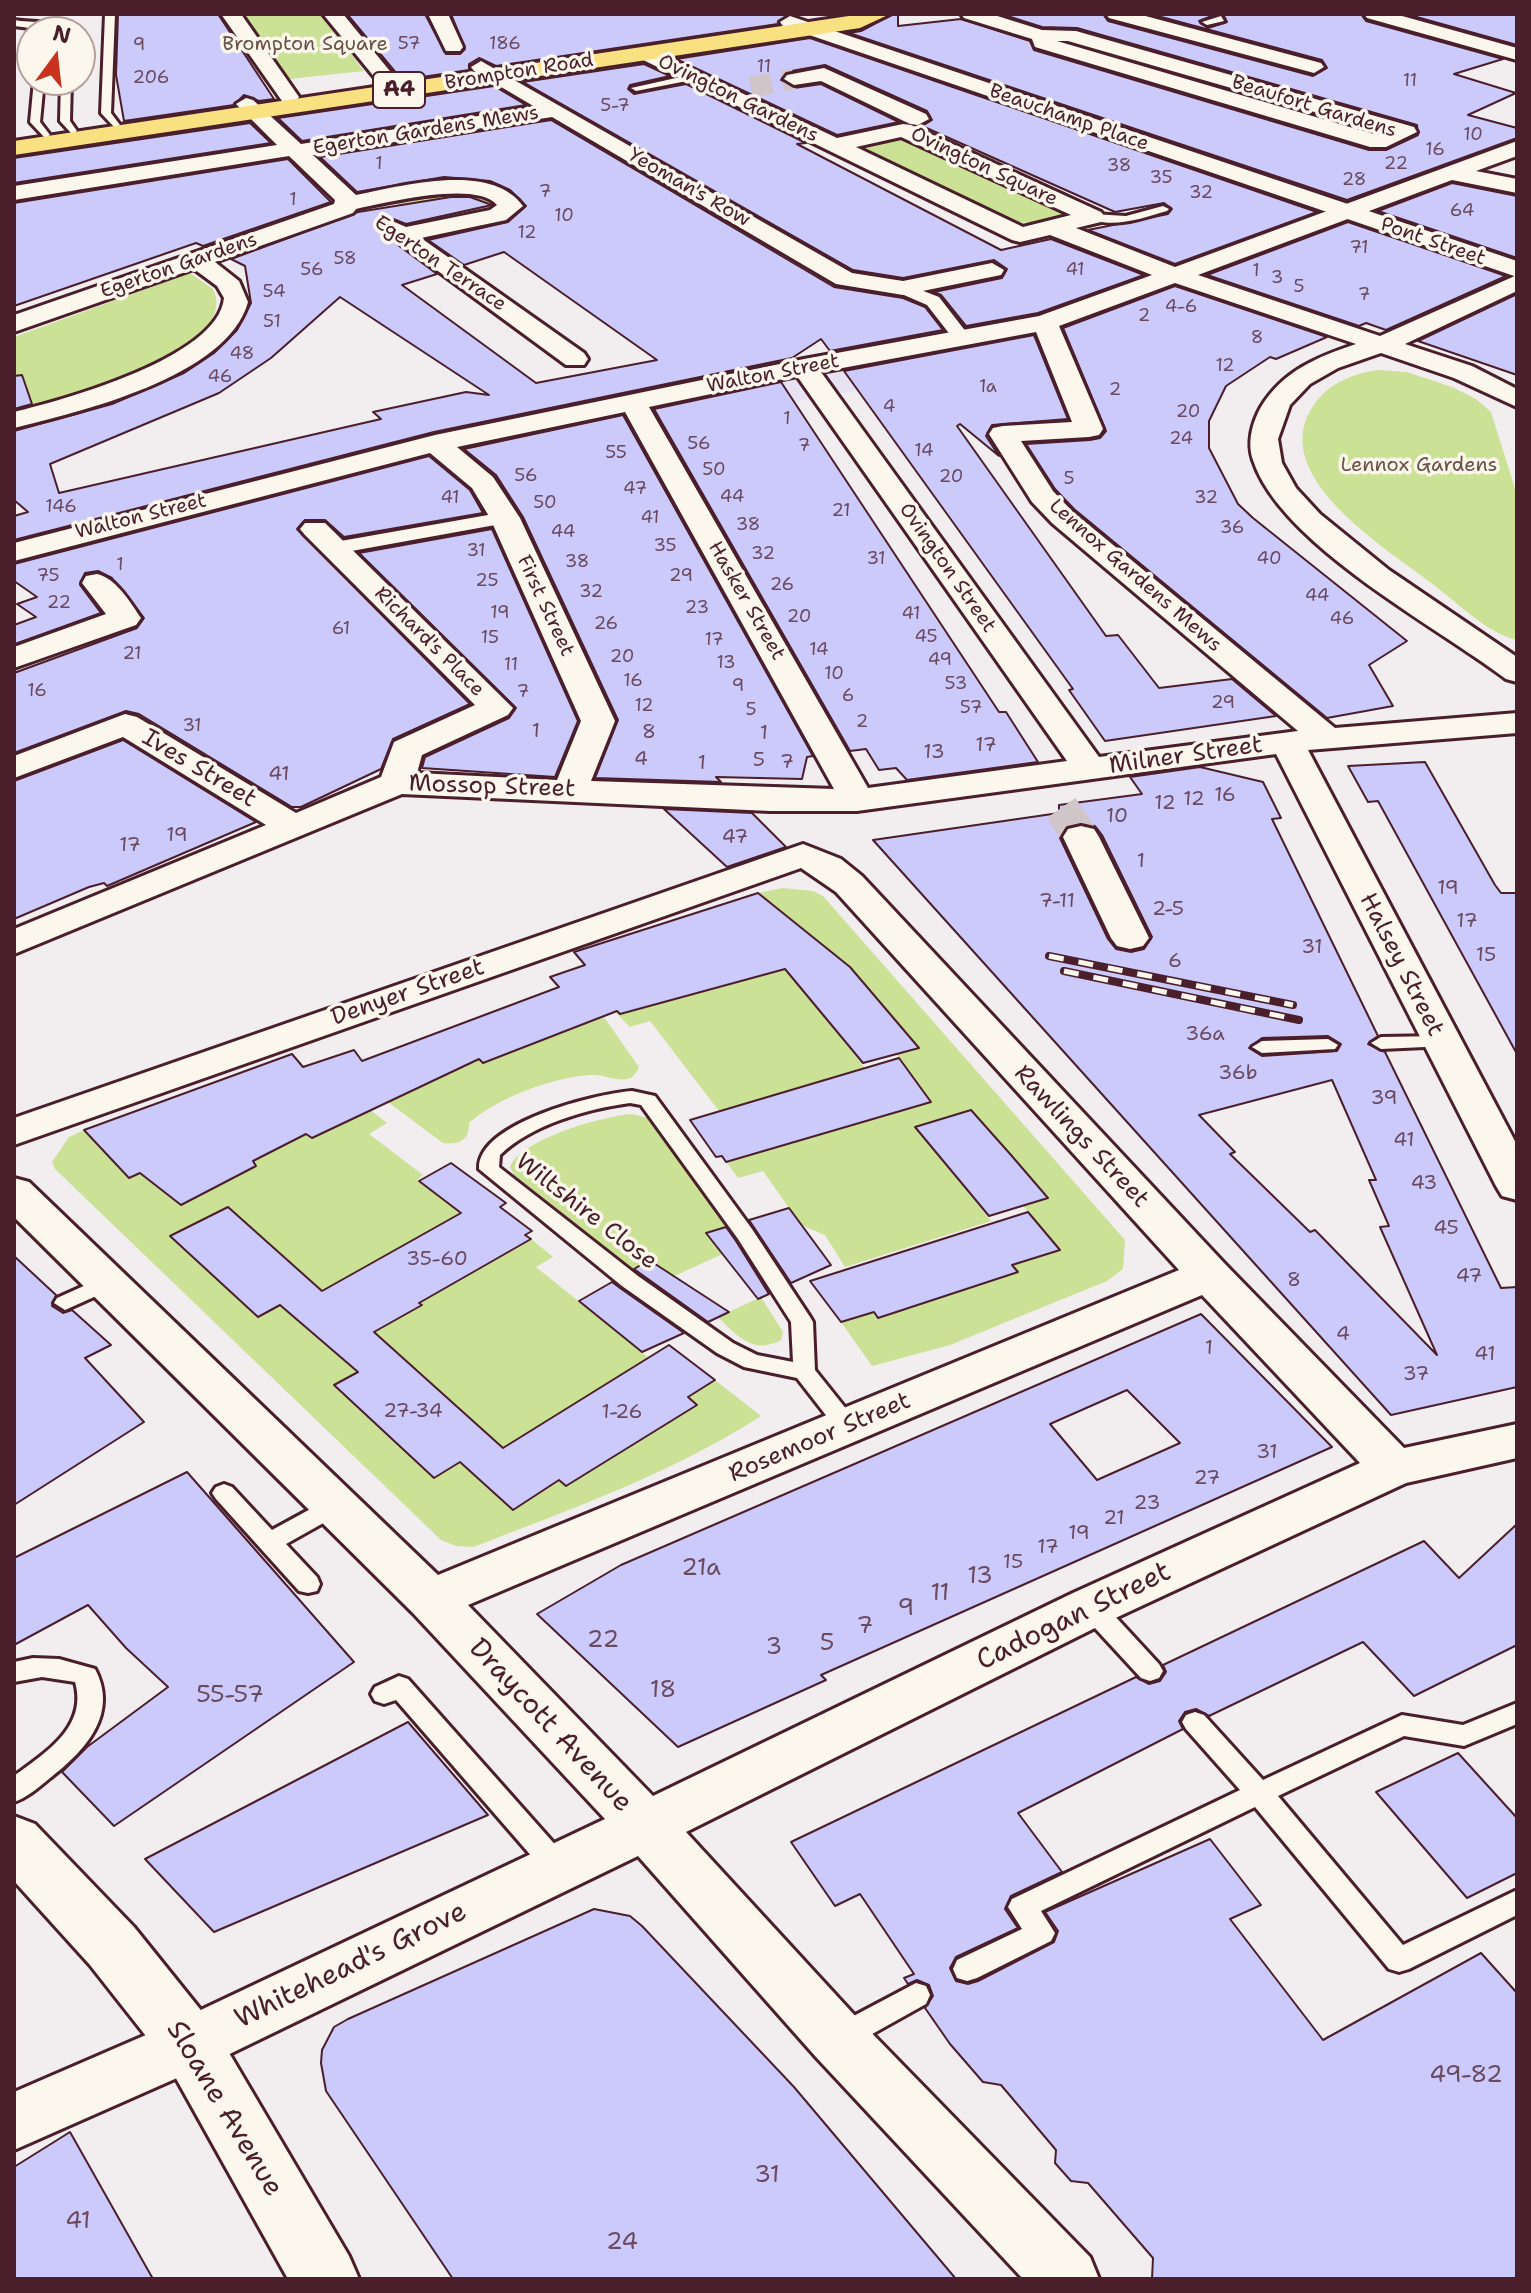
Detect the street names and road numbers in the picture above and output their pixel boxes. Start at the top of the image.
street label: Brompton Road [443,48,595,96]
street label: Ovington Gardens [654,50,822,148]
street label: Beaufort Gardens [1229,71,1399,143]
road number: A4 [373,72,425,108]
street label: Beauchamp Place [986,79,1152,157]
street label: Egerton Gardens Mews [311,101,541,161]
street label: Ovington Square [907,122,1061,212]
street label: Yeoman's Row [624,143,754,233]
street label: Egerton Terrace [369,211,511,317]
street label: Pont Street [1377,213,1489,271]
street label: Egerton Gardens [97,228,261,304]
street label: Walton Street [705,349,841,399]
street label: Walton Street [73,489,209,545]
street label: Lennox Gardens Mews [1044,495,1226,657]
street label: Ovington Street [893,499,1001,637]
street label: Hasker Street [702,537,790,665]
street label: First Street [511,552,579,660]
street label: Richard's Place [369,582,489,702]
street label: Ives Street [137,724,261,814]
street label: Milner Street [1107,731,1265,781]
street label: Mossop Street [408,770,576,804]
street label: Halsey Street [1353,889,1449,1041]
street label: Denyer Street [328,953,488,1033]
street label: Rawlings Street [1008,1060,1154,1214]
street label: Wiltshire Close [509,1148,663,1276]
street label: Rosemoor Street [725,1387,915,1489]
street label: Cadogan Street [971,1555,1177,1679]
street label: Draycott Avenue [461,1632,639,1820]
street label: Whitehead's Grove [230,1895,472,2037]
street label: Sloane Avenue [158,2015,290,2203]

